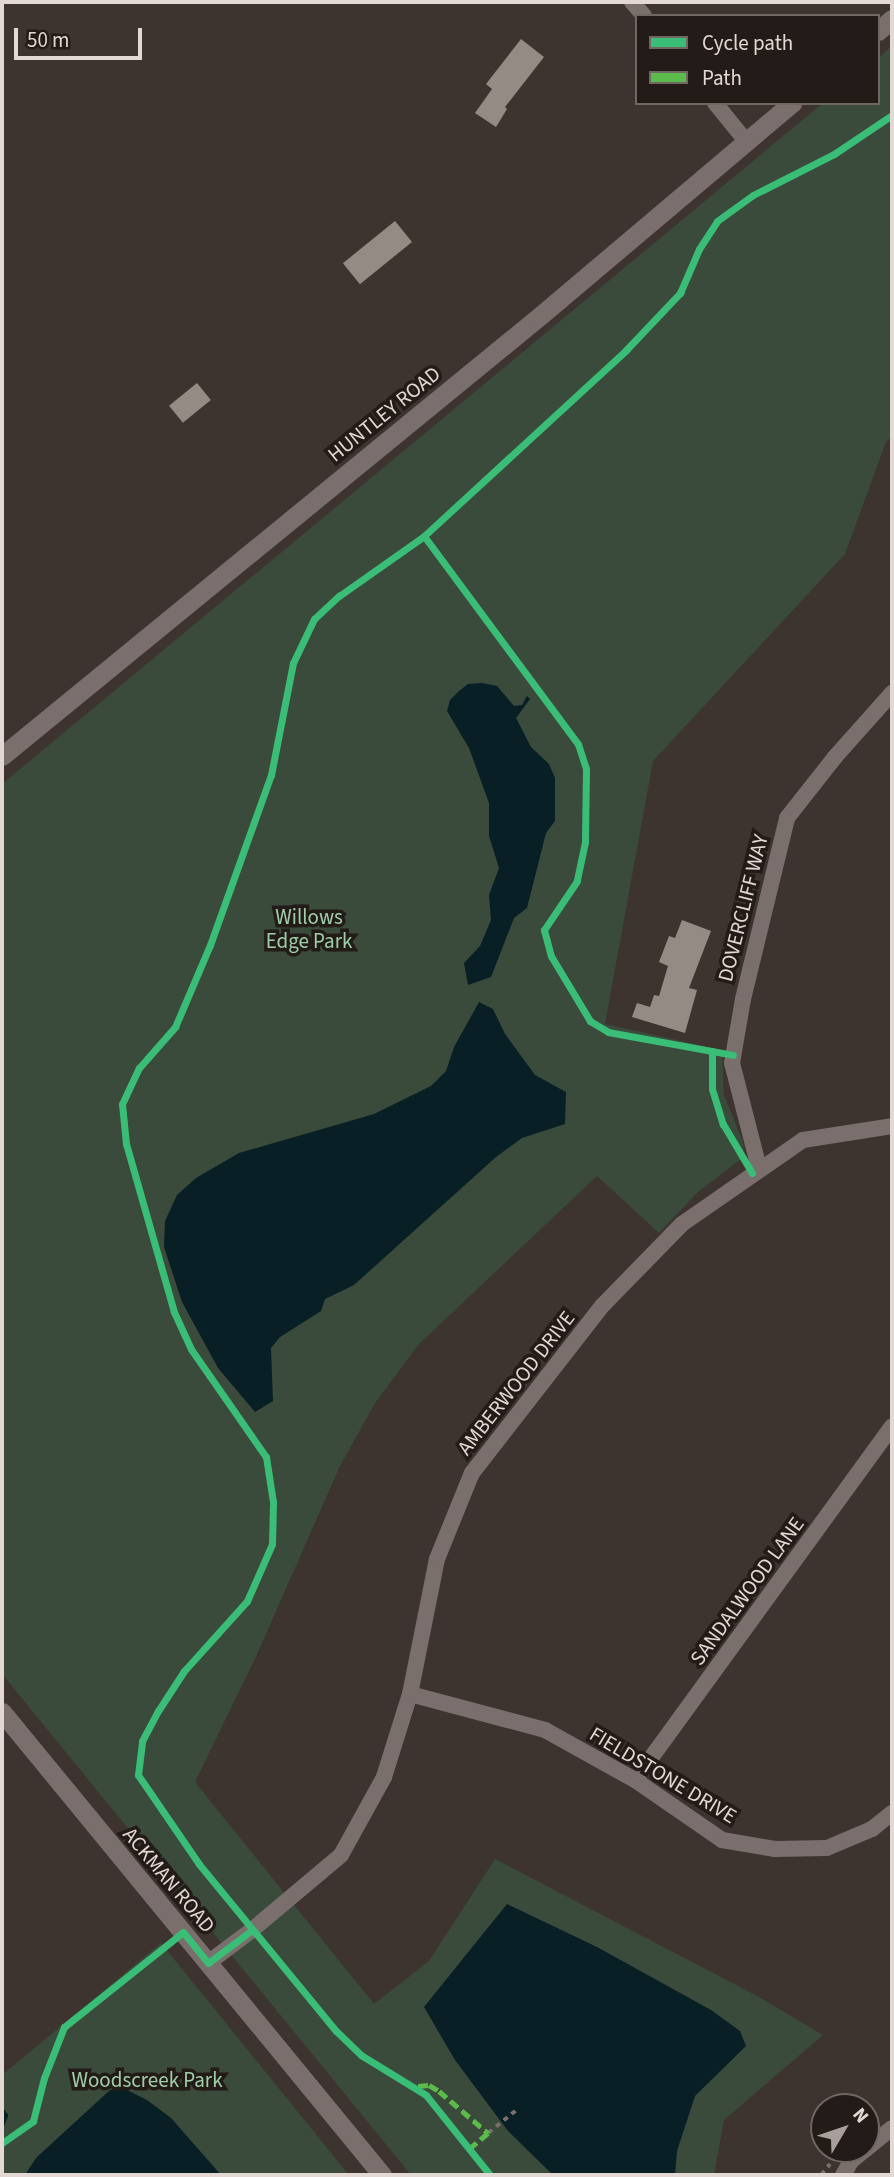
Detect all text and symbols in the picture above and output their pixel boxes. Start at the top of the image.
scale bar [18,14,145,58]
legend [635,14,880,105]
text: 50 m [27,25,69,55]
text: Cycle path [702,28,793,58]
text: Path [702,63,742,93]
street label: HUNTLEY ROAD [323,361,445,467]
street label: DOVERCLIFF WAY [713,832,773,984]
park label: Willows Edge Park [266,904,352,954]
street label: AMBERWOOD DRIVE [452,1306,580,1460]
street label: SANDALWOOD LANE [685,1512,809,1670]
street label: FIELDSTONE DRIVE [585,1721,741,1829]
street label: ACKMAN ROAD [118,1822,220,1938]
park label: Woodscreek Park [71,2067,223,2093]
north arrow [810,2093,880,2163]
text: N [846,2102,875,2129]

